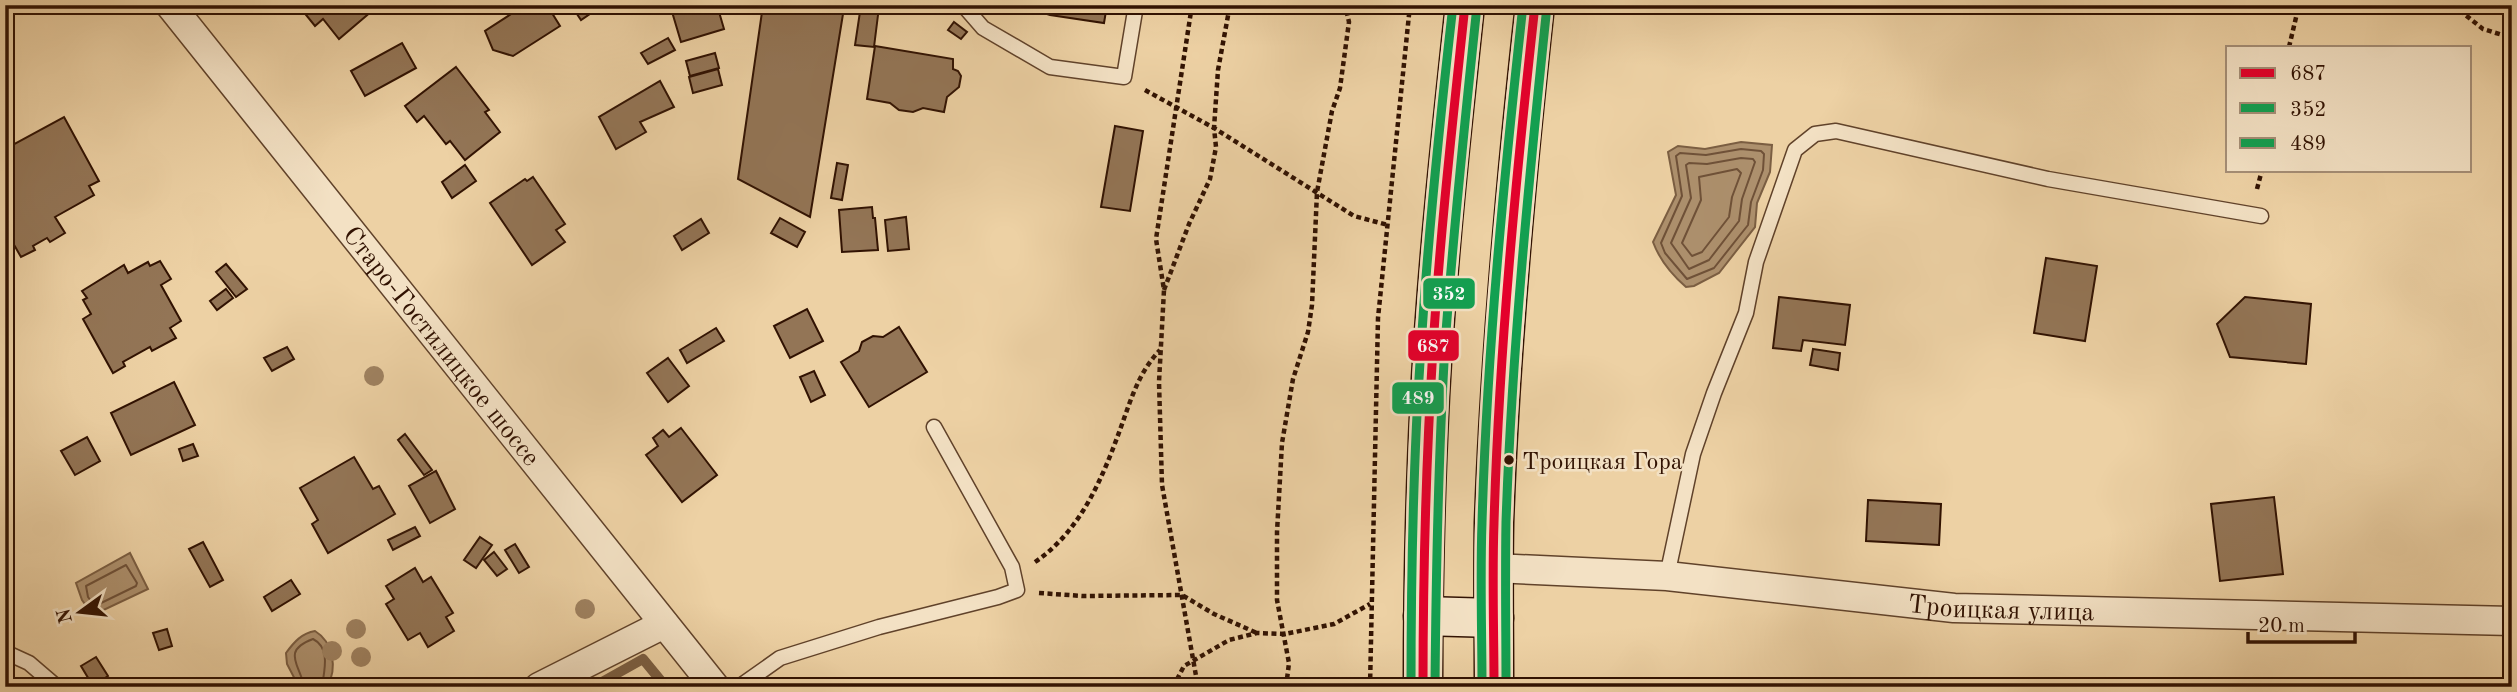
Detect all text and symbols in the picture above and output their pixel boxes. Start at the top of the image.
legend [2226,46,2472,172]
text: 687 [2290,64,2327,85]
text: 352 [2290,100,2327,121]
text: 489 [2290,134,2327,155]
street label: Старо-Гостилицкое шоссе [337,222,544,471]
line badge: 352 [1422,277,1476,310]
text: 352 [1432,286,1466,305]
line badge: 687 [1407,329,1460,362]
text: 687 [1416,338,1450,357]
line badge: 489 [1391,381,1445,415]
text: 489 [1401,390,1435,409]
place label: Троицкая Гора [1522,451,1683,475]
marker: Троицкая Гора [1502,453,1516,467]
north arrow [46,576,116,646]
street label: Троицкая улица [1906,592,2095,626]
scale bar [2248,601,2354,645]
text: N [55,606,77,625]
text: 20 m [2258,616,2305,637]

